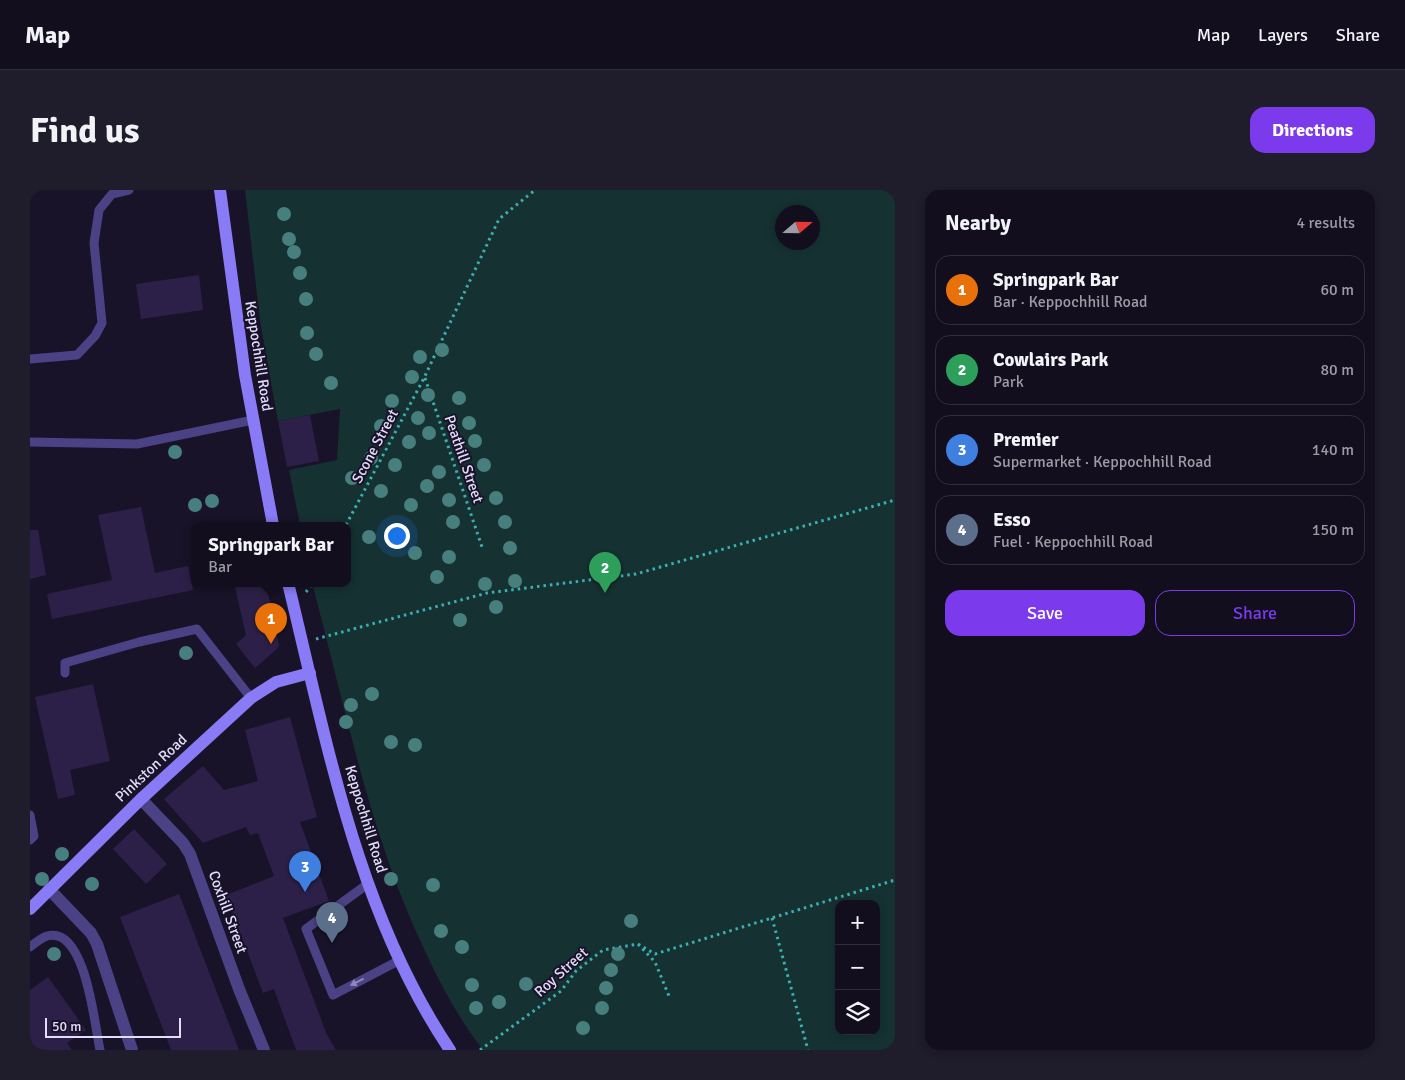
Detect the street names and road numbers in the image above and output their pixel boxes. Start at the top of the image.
street label: Keppochhill Road [241,300,277,412]
street label: Scone Street [348,406,402,486]
street label: Peathill Street [441,413,487,505]
street label: Pinkston Road [111,730,191,806]
street label: Keppochhill Road [341,763,391,875]
street label: Coxhill Street [205,868,251,956]
street label: Roy Street [531,943,591,1001]

